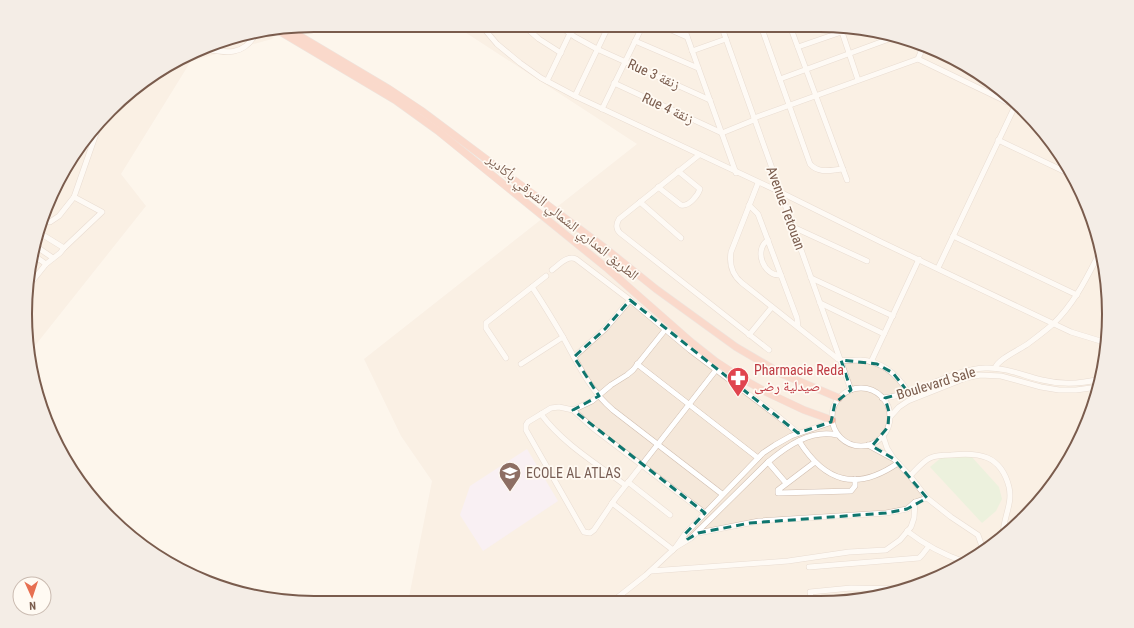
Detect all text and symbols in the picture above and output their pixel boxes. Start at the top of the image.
street label: Rue 3 زنقة [625,55,682,93]
street label: Rue 4 زنقة [639,89,696,128]
street label: الطريق المداري الشمالي الشرقي بأكادير [481,150,642,286]
street label: Avenue Tetouan [763,164,809,252]
place label: Pharmacie Reda صيدلية رضى [754,362,844,395]
street label: Boulevard Sale [895,363,978,403]
pharmacy icon: Pharmacie Reda صيدلية رضى [725,365,751,398]
school or university icon: ECOLE AL ATLAS [497,460,523,493]
place label: ECOLE AL ATLAS [526,465,621,481]
north arrow [12,576,52,616]
text: N [29,599,36,612]

